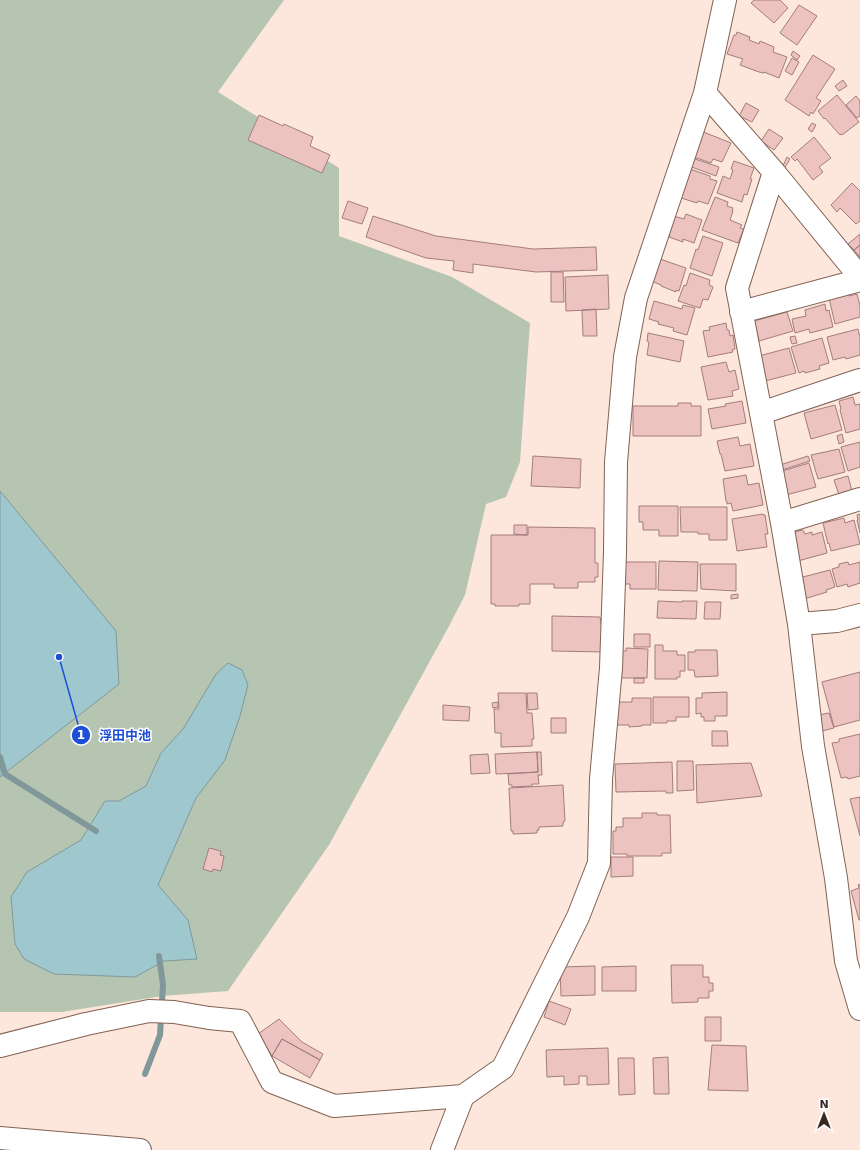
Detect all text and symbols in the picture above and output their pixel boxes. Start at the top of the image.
callout: 浮田中池 [71,723,159,748]
text: 1 [77,728,85,742]
text: 浮田中池 [99,728,151,743]
north arrow [804,1094,844,1134]
text: N [819,1098,829,1111]

